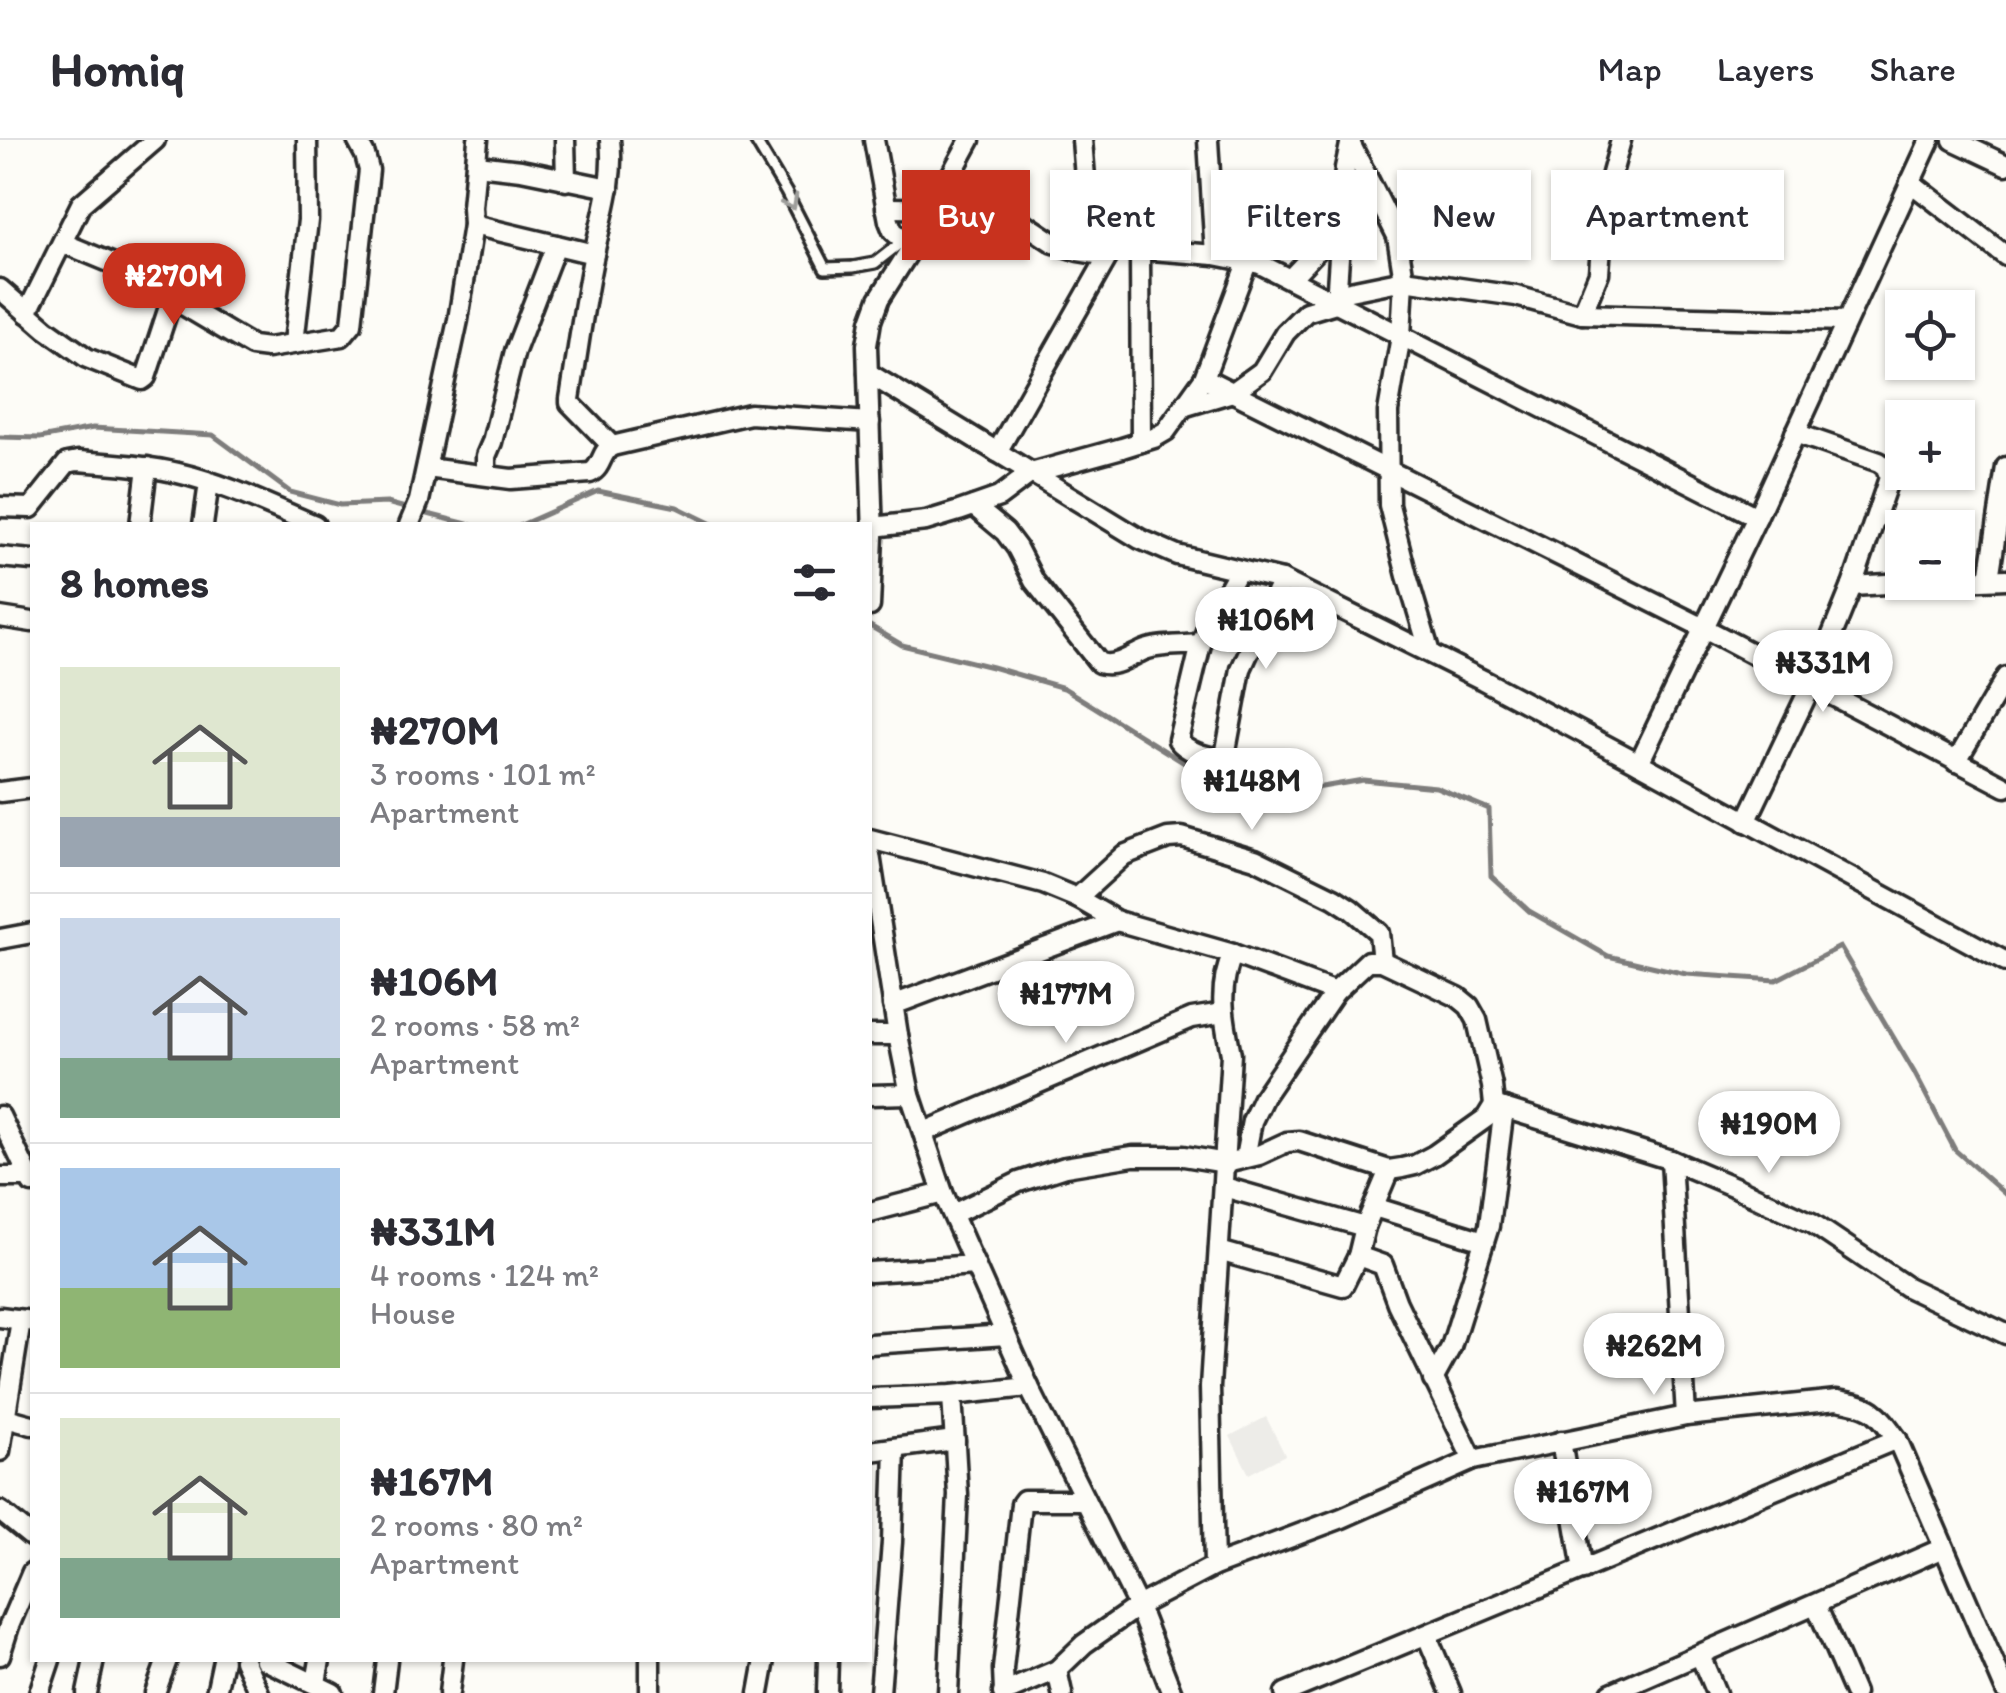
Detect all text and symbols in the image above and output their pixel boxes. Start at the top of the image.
text: Homiq [50,40,185,98]
text: Map [1598,48,1662,90]
text: Layers [1717,48,1814,90]
text: Share [1869,48,1956,90]
chip: Buy [902,170,1030,260]
chip: Rent [1050,170,1191,260]
chip: Filters [1211,170,1377,260]
chip: New [1397,170,1531,260]
chip: Apartment [1551,170,1784,260]
one-way arrow [779,193,798,211]
pin: ₦270M [104,243,244,328]
text: ₦270M [125,256,223,294]
map controls [1885,290,1975,600]
button: locate [1885,290,1975,380]
button: + [1885,400,1975,490]
button: − [1885,510,1975,600]
icon: filters [787,555,842,610]
text: 8 homes [60,557,209,608]
pin: ₦106M [1196,587,1336,672]
text: ₦106M [1217,600,1315,638]
pin: ₦331M [1753,630,1893,715]
text: ₦331M [1775,643,1871,681]
text: ₦270M [370,704,500,755]
icon: home [140,707,260,827]
pin: ₦148M [1182,748,1322,833]
text: 3 rooms · 101 m² [370,755,596,793]
text: ₦148M [1203,761,1301,799]
text: Apartment [370,793,519,831]
text: ₦106M [370,955,499,1006]
icon: home [140,958,260,1078]
pin: ₦177M [996,961,1136,1046]
text: ₦177M [1019,974,1113,1012]
text: 2 rooms · 58 m² [370,1006,580,1044]
text: Apartment [370,1044,519,1082]
pin: ₦190M [1699,1091,1839,1176]
text: ₦190M [1720,1104,1818,1142]
text: ₦331M [370,1205,496,1256]
icon: home [140,1208,260,1328]
text: 4 rooms · 124 m² [370,1256,599,1294]
text: House [370,1294,456,1332]
pin: ₦262M [1584,1313,1724,1398]
text: ₦262M [1605,1326,1703,1364]
text: ₦167M [370,1455,494,1506]
icon: home [140,1458,260,1578]
pin: ₦167M [1513,1459,1653,1544]
text: ₦167M [1536,1472,1630,1510]
text: 2 rooms · 80 m² [370,1506,583,1544]
text: Apartment [370,1544,519,1582]

